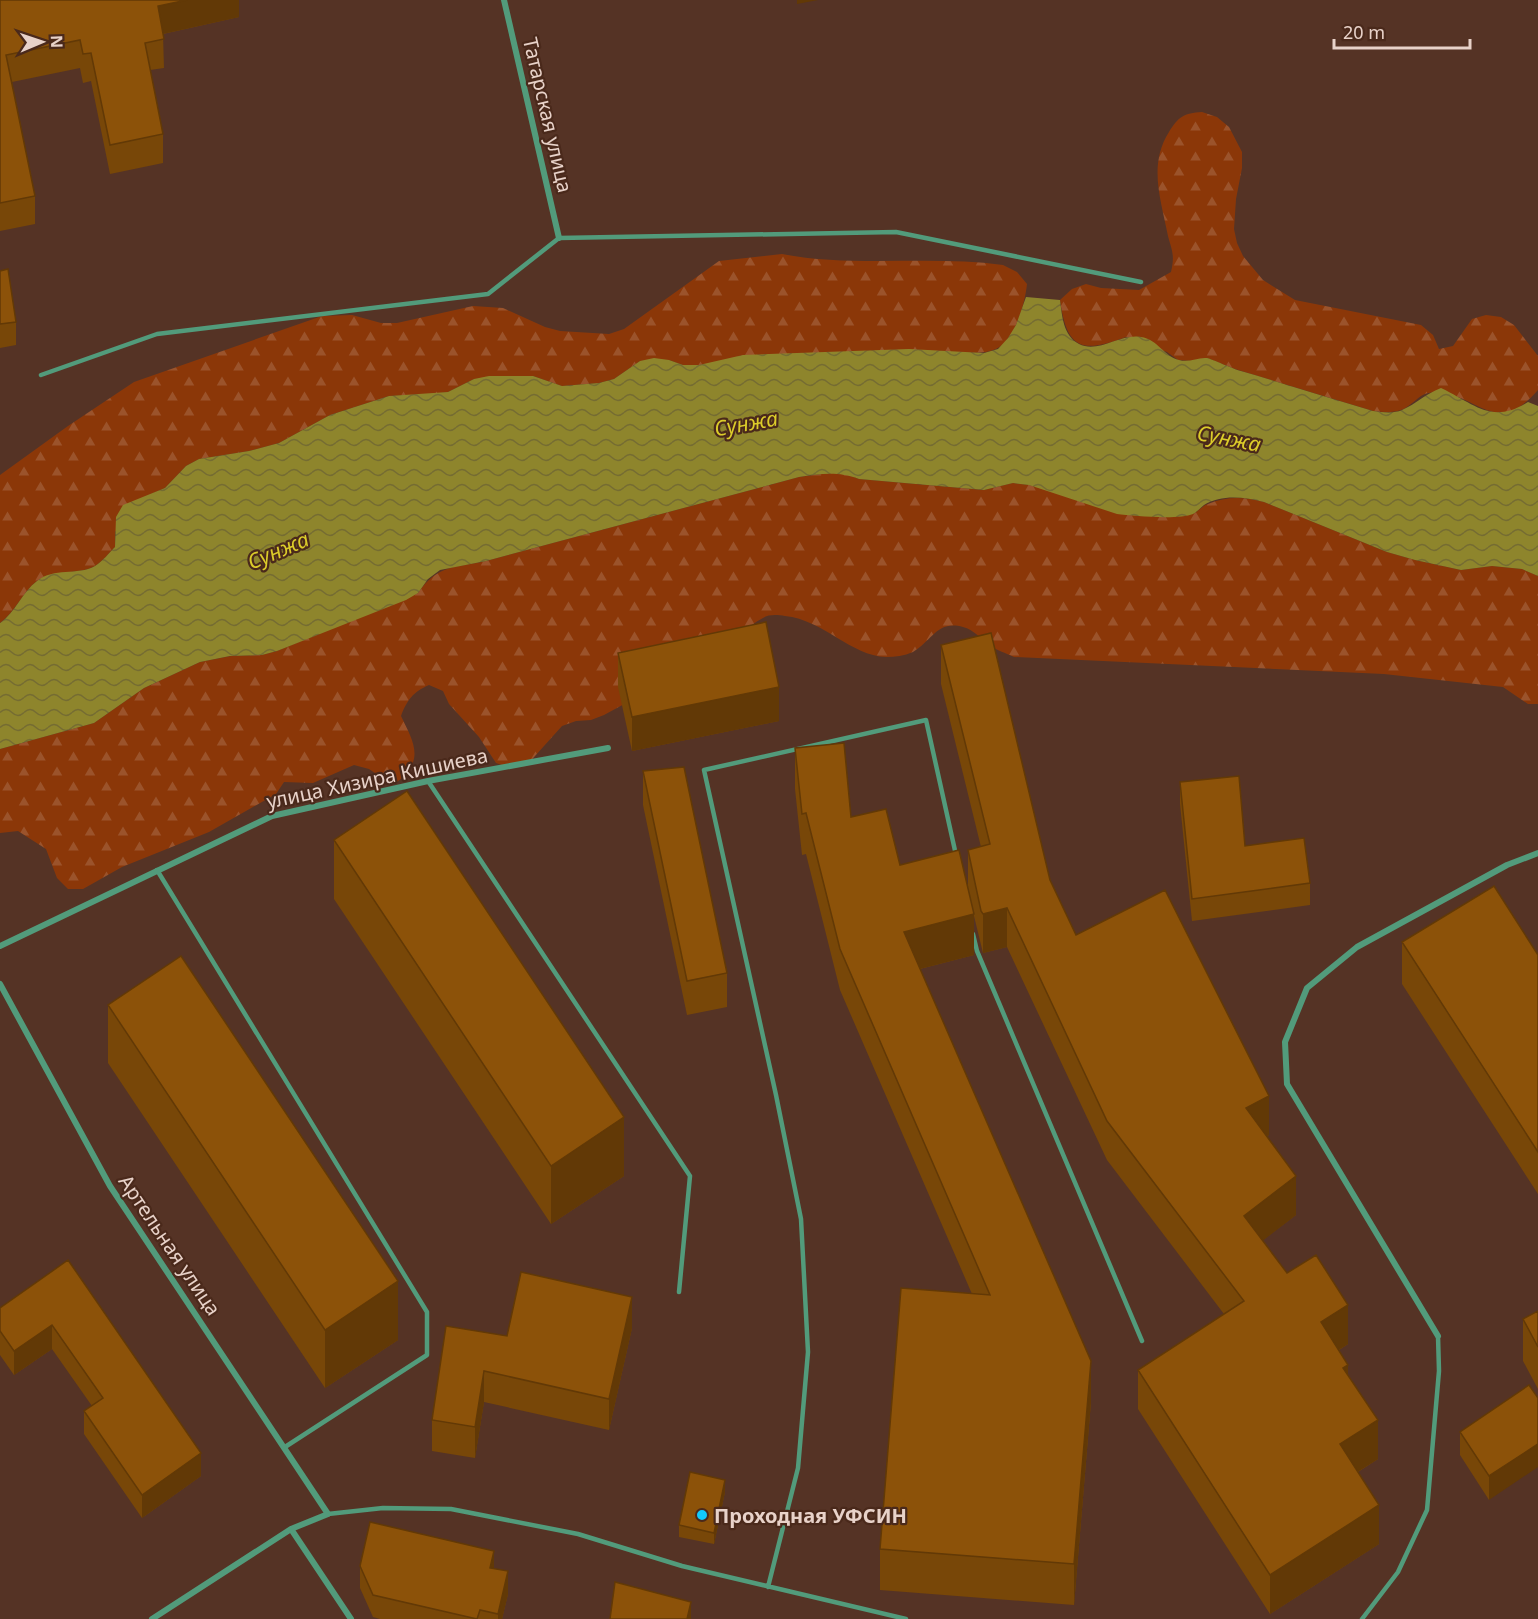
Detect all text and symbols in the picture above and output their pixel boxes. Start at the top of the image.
north arrow [12,12,72,72]
scale bar [1334,12,1470,50]
text: 20 m [1343,20,1385,44]
text: N [46,35,68,48]
street label: Татарская улица [517,35,579,195]
water label: Сунжа [712,404,780,442]
water label: Сунжа [1195,418,1263,458]
water label: Сунжа [243,524,313,575]
street label: улица Хизира Кишиева [264,741,490,815]
street label: Артельная улица [113,1169,227,1321]
place label: Проходная УФСИН [714,1502,907,1529]
marker: Проходная УФСИН [695,1508,709,1522]

